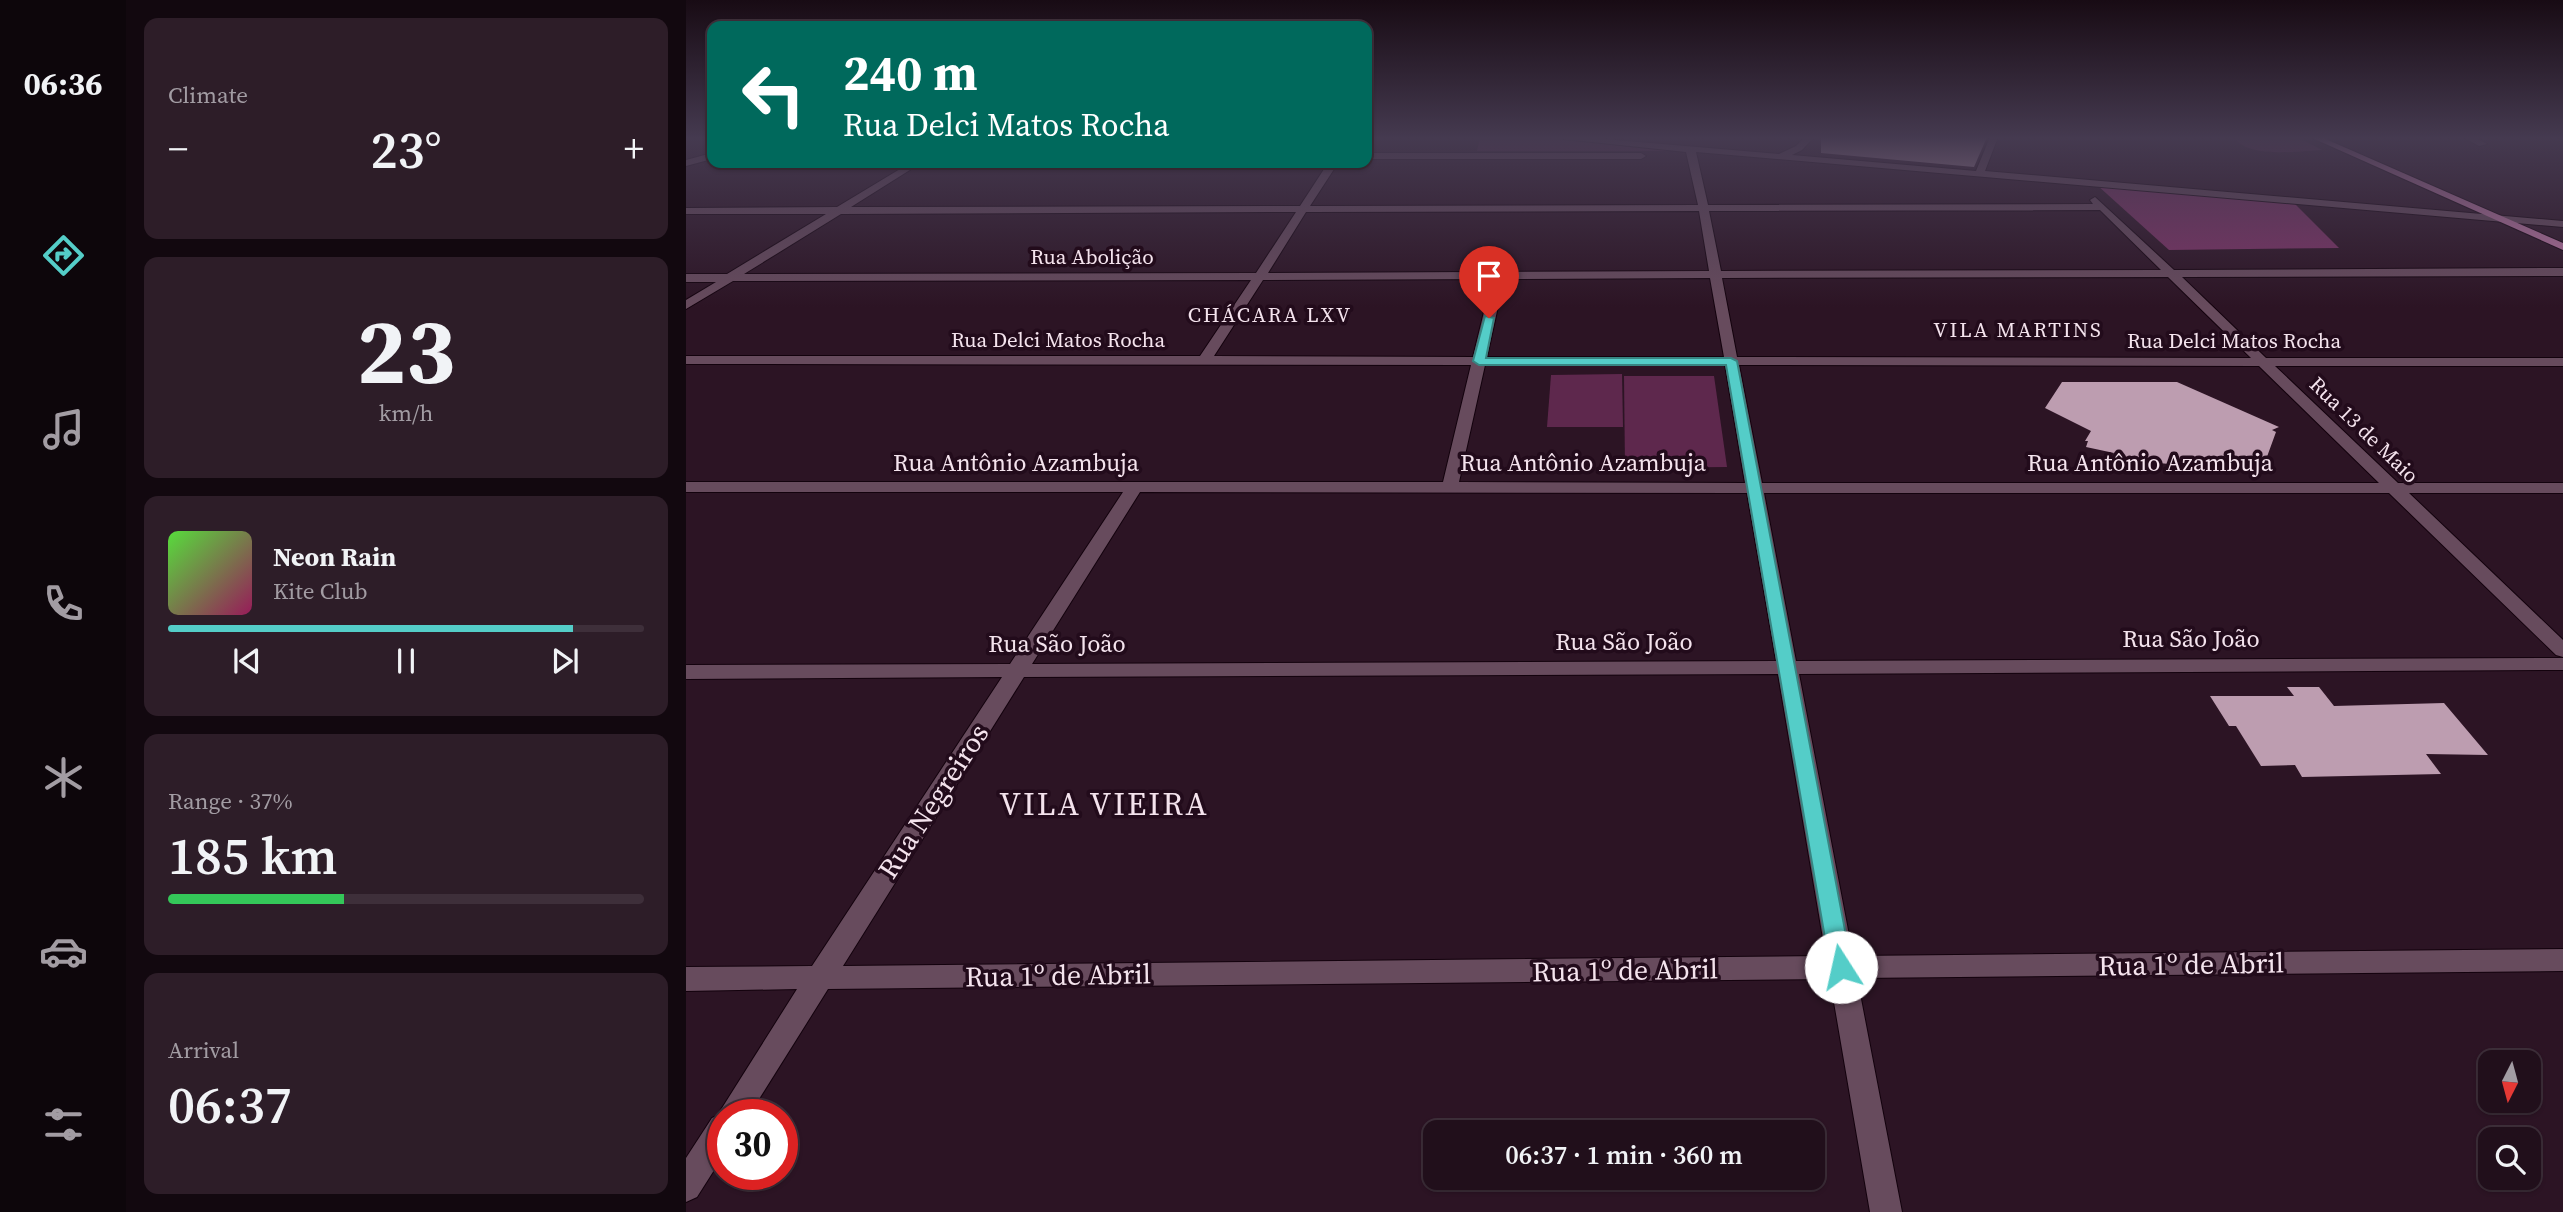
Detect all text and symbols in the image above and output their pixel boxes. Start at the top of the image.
text: 240 m [843,39,978,106]
icon: left [728,49,819,140]
text: 06:36 [24,62,102,106]
text: Climate [168,79,248,111]
text: Rua Delci Matos Rocha [843,103,1169,147]
text: 23° [370,114,442,185]
text: − [168,123,188,175]
text: + [624,123,644,175]
icon: directions [39,231,88,280]
street label: Rua Abolição [1030,242,1154,271]
pin [1459,246,1519,318]
icon: arrive [1470,257,1508,295]
text: 23 [357,289,455,413]
district label: CHÁCARA LXV [1188,300,1352,329]
district label: VILA MARTINS [1933,315,2103,344]
street label: Rua Delci Matos Rocha [951,325,1165,354]
street label: Rua Delci Matos Rocha [2127,326,2341,355]
street label: Rua 13 de Maio [2303,370,2425,489]
text: km/h [379,397,433,429]
icon: music [39,405,88,454]
street label: Rua Antônio Azambuja [893,446,1140,479]
street label: Rua Antônio Azambuja [1460,446,1707,479]
street label: Rua Antônio Azambuja [2027,446,2274,479]
text: Neon Rain [273,539,396,575]
text: Kite Club [273,575,368,607]
icon: phone [39,579,88,628]
street label: Rua São João [2122,622,2260,655]
street label: Rua São João [1555,625,1693,658]
street label: Rua São João [988,627,1126,660]
icon: previous [228,642,266,680]
icon: pause [387,642,425,680]
icon: next [546,642,584,680]
street label: Rua Negreiros [869,716,997,886]
icon: climate [39,753,88,802]
district label: VILA VIEIRA [999,782,1209,826]
text: Range · 37% [168,785,293,817]
text: 185 km [168,820,337,891]
icon: car [39,927,88,976]
position arrow [1804,930,1878,1004]
street label: Rua 1º de Abril [2098,943,2284,985]
street label: Rua 1º de Abril [1532,949,1718,991]
street label: Rua 1º de Abril [965,954,1151,996]
text: Arrival [168,1034,239,1066]
north arrow [2478,1050,2541,1113]
map controls [2478,1050,2541,1190]
text: 06:37 [168,1069,292,1140]
speed limit sign: 30 [707,1099,798,1190]
icon: filters [39,1100,88,1149]
button: search [2478,1127,2541,1190]
text: 06:37 · 1 min · 360 m [1505,1137,1743,1173]

